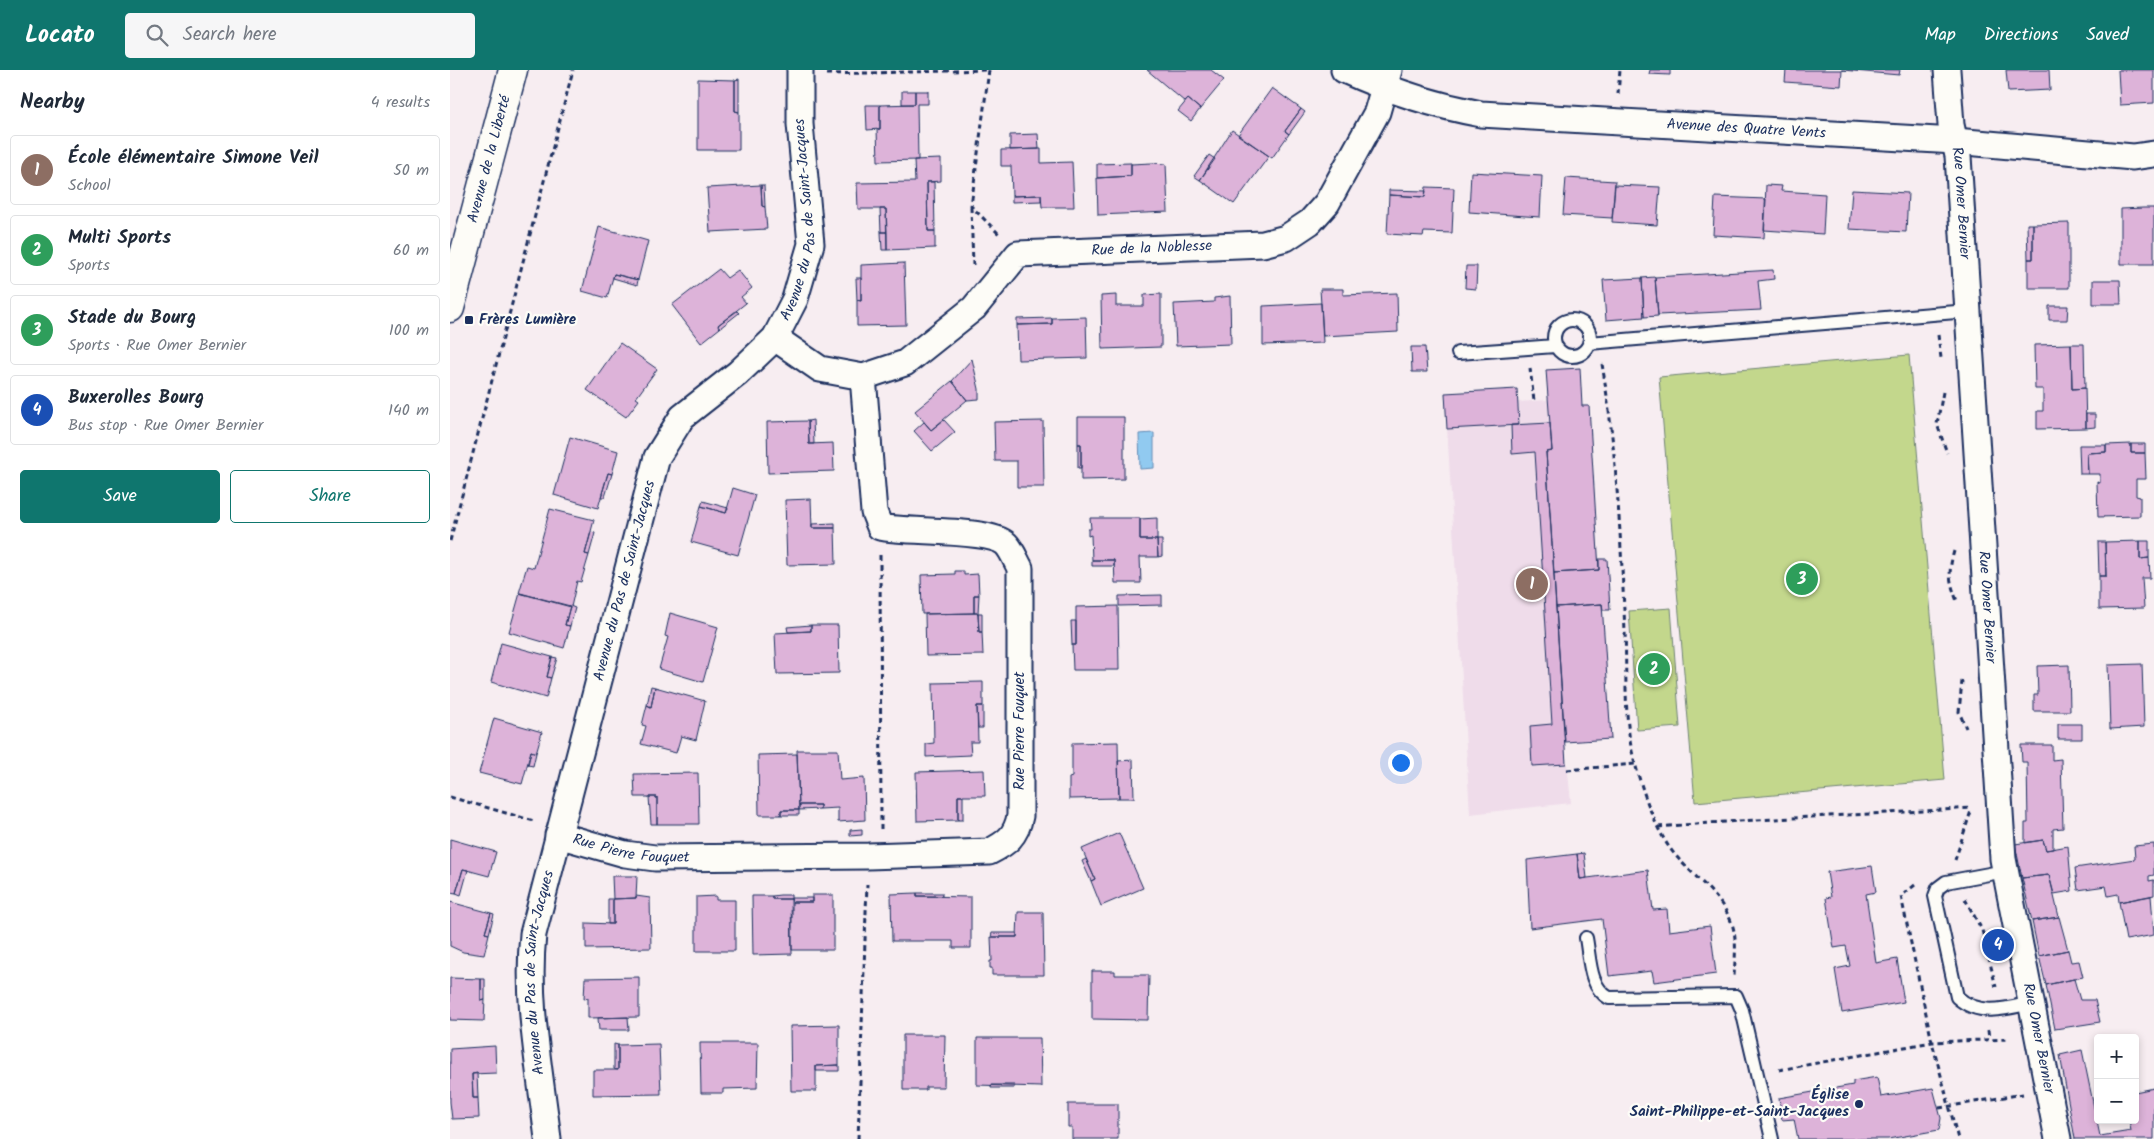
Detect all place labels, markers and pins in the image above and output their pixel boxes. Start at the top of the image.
place label: Frères Lumière [479,308,577,332]
marker: Frères Lumière [463,314,475,326]
pin: 3 [1786,560,1818,598]
pin: 1 [1516,565,1548,603]
pin: 2 [1638,650,1670,688]
pin: 4 [1982,926,2014,964]
place label: Église Saint-Philippe-et-Saint-Jacques [1630,1083,1850,1124]
marker: Église Saint-Philippe-et-Saint-Jacques [1853,1098,1865,1110]

